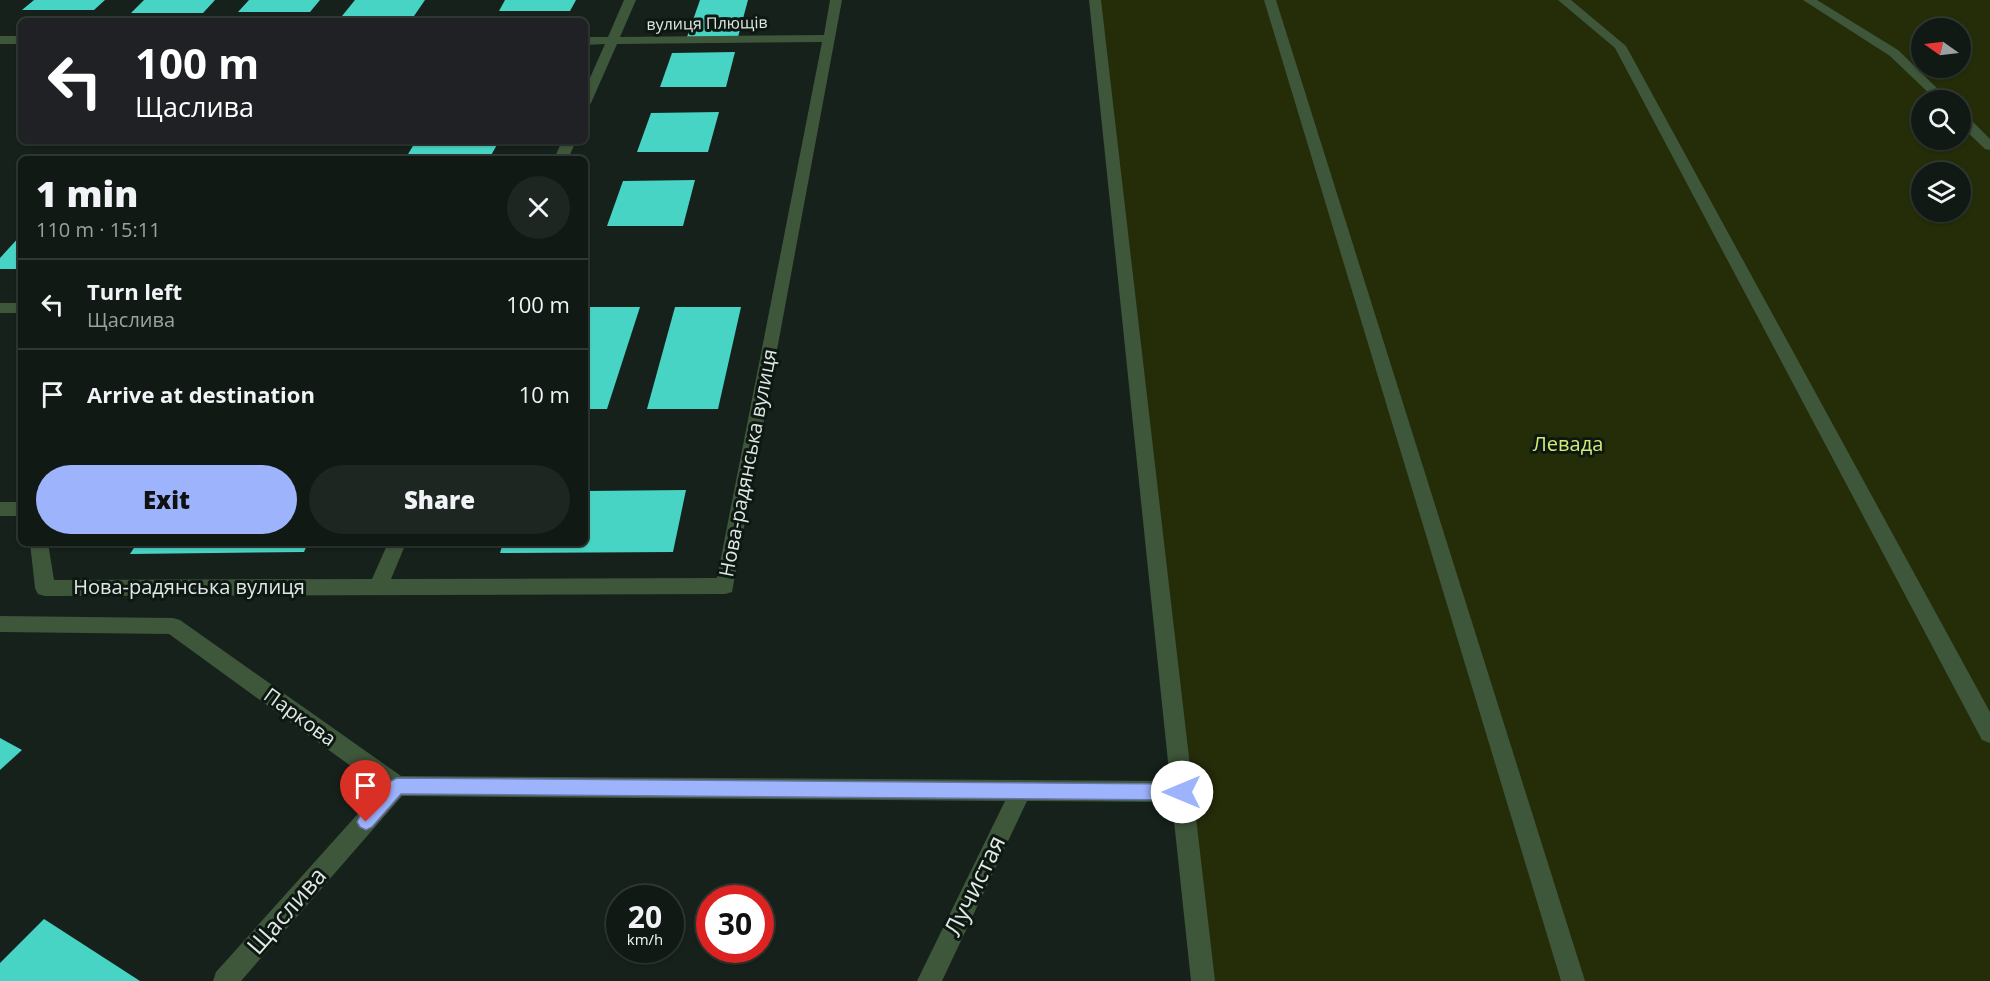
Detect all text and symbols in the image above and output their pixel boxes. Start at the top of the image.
street label: вулиця Плющів [646,11,768,35]
north arrow [1911,18,1971,78]
map controls [1911,18,1971,222]
text: 100 m [135,34,259,91]
icon: left [36,42,114,120]
text: Щаслива [135,88,254,125]
button: search [1911,90,1971,150]
button: layers [1911,162,1971,222]
text: 1 min [36,169,138,218]
button: close [507,176,570,239]
text: 110 m · 15:11 [36,216,161,243]
text: Turn left [87,276,182,306]
icon: left [36,288,69,321]
text: 100 m [506,289,570,319]
text: Щаслива [87,306,175,333]
street label: Нова-радянська вулиця [712,347,783,579]
icon: arrive [36,378,69,411]
text: Arrive at destination [87,379,315,409]
text: 10 m [519,379,570,409]
park label: Левада [1533,430,1603,457]
button: Exit [36,465,297,534]
button: Share [309,465,570,534]
street label: Нова-радянська вулиця [73,573,305,600]
street label: Паркова [259,681,342,752]
pin [340,760,391,822]
position arrow [1150,760,1214,824]
icon: arrive [349,769,382,802]
street label: Лучистая [935,830,1012,941]
street label: Щаслива [239,859,333,961]
speed limit sign: 30 [696,885,774,963]
text: 20 [628,896,662,937]
text: km/h [627,929,663,949]

